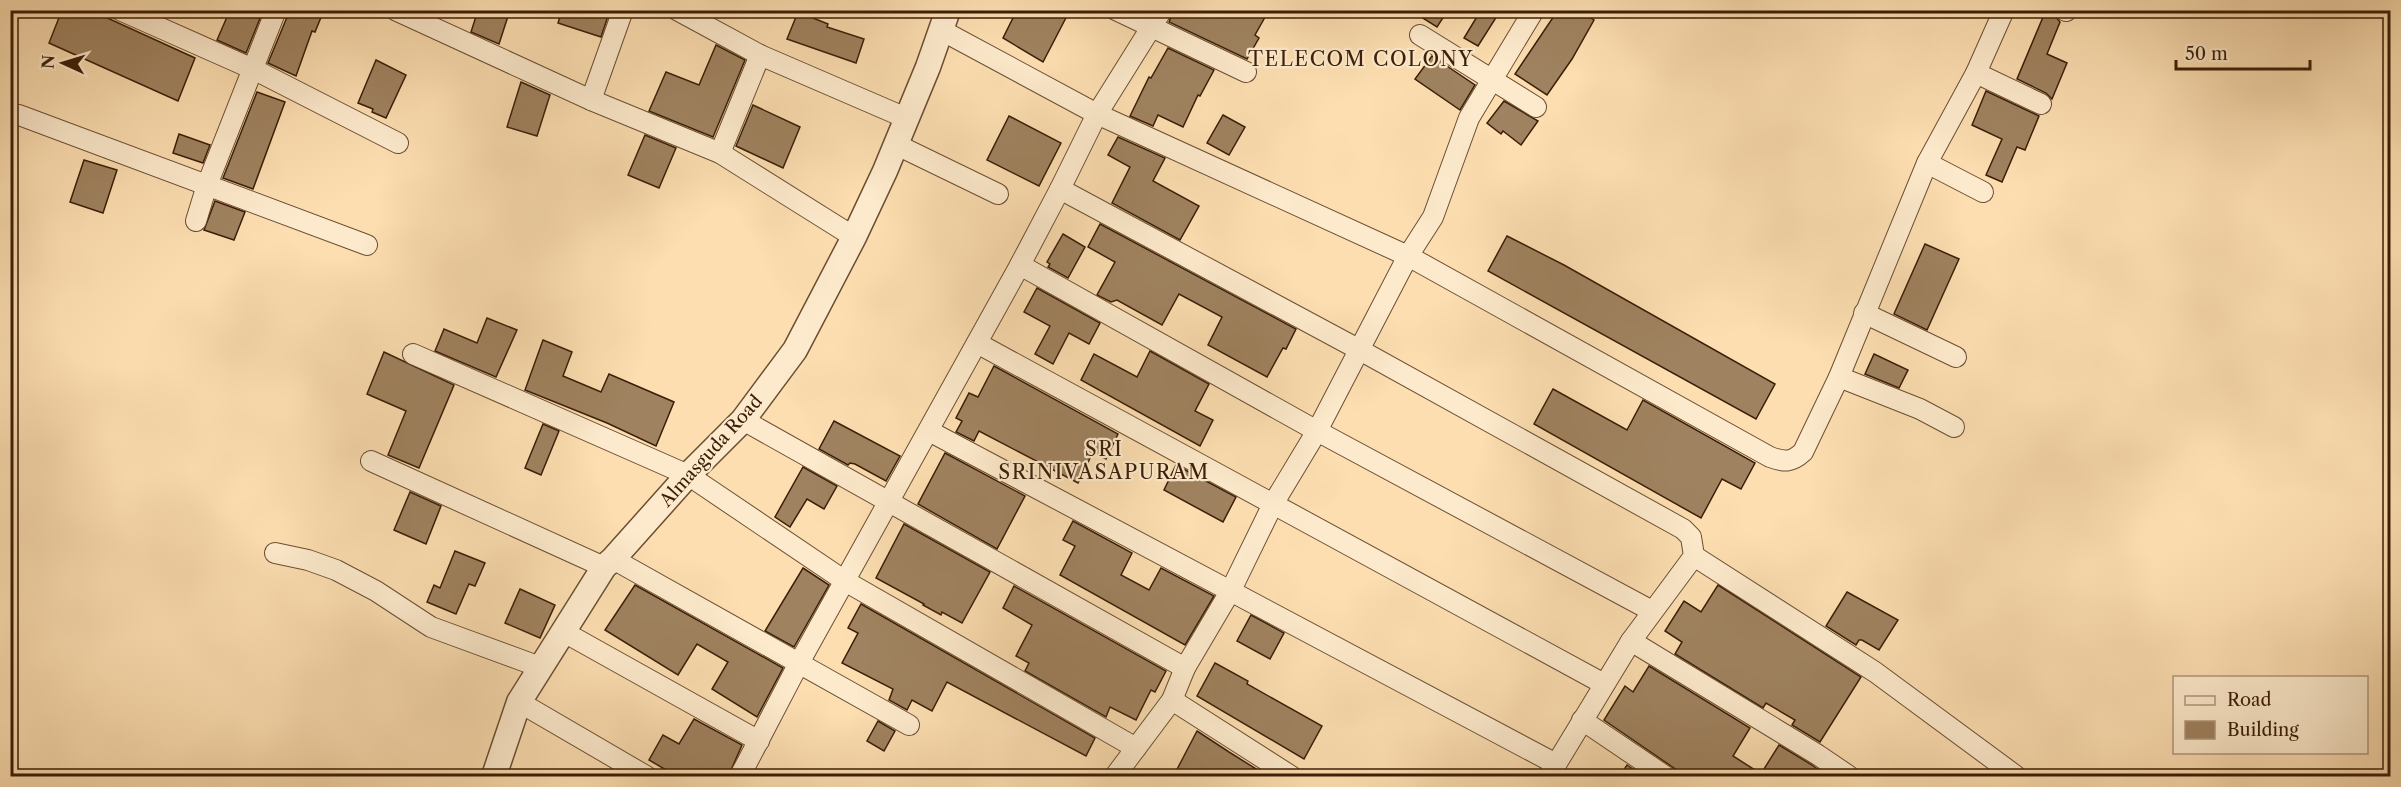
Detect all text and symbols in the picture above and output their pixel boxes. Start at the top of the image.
north arrow [33,33,93,93]
scale bar [2176,33,2310,71]
text: 50 m [2185,43,2228,65]
district label: TELECOM COLONY [1248,47,1474,71]
text: N [38,54,59,70]
street label: Almasguda Road [654,391,767,512]
district label: SRI SRINIVASAPURAM [998,437,1210,484]
legend [2173,676,2368,754]
text: Road [2227,689,2272,711]
text: Building [2227,719,2299,741]

